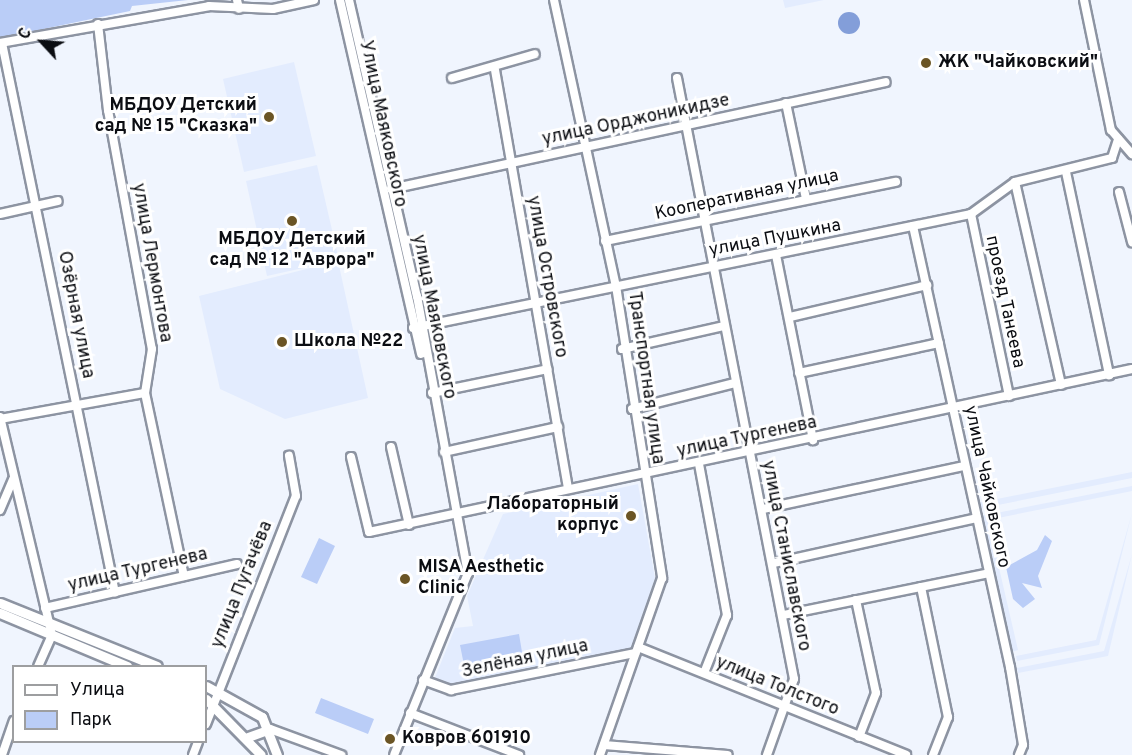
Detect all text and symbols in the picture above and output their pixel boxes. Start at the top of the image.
north arrow [12,12,72,72]
text: С [15,25,37,43]
street label: Улица Маяковского [354,39,410,209]
place label: ЖК "Чайковский" [938,52,1098,74]
marker: ЖК "Чайковский" [919,56,933,70]
street label: улица Орджоникидзе [540,91,732,151]
place label: МБДОУ Детский сад № 15 "Сказка" [95,96,257,138]
marker: МБДОУ Детский сад № 15 "Сказка" [262,110,276,124]
street label: Кооперативная улица [653,166,841,226]
street label: улица Лермонтова [126,182,176,344]
street label: улица Островского [521,194,571,360]
marker: МБДОУ Детский сад № 12 "Аврора" [285,214,299,228]
street label: улица Пушкина [707,216,843,262]
place label: МБДОУ Детский сад № 12 "Аврора" [210,230,374,272]
street label: улица Маяковского [406,233,460,401]
street label: проезд Танеева [979,233,1029,371]
street label: Озёрная улица [52,249,98,381]
street label: Транспортная улица [622,290,668,466]
place label: Школа №22 [294,331,403,353]
marker: Школа №22 [275,335,289,349]
street label: улица Чайковского [958,404,1014,570]
street label: улица Тургенева [675,413,819,463]
street label: улица Станиславского [756,459,814,653]
place label: Лабораторный корпус [487,495,619,538]
marker: Лабораторный корпус [624,509,638,523]
street label: улица Пугачёва [208,518,278,652]
street label: улица Тургенева [66,544,210,598]
place label: MISA Aesthetic Clinic [418,558,546,600]
marker: MISA Aesthetic Clinic [396,570,414,588]
street label: Зелёная улица [460,636,590,684]
street label: улица Толстого [712,652,842,722]
legend [12,665,207,743]
text: Улица [70,679,124,702]
text: Парк [70,709,112,732]
place label: Ковров 601910 [402,728,531,750]
marker: Ковров 601910 [383,732,397,746]

